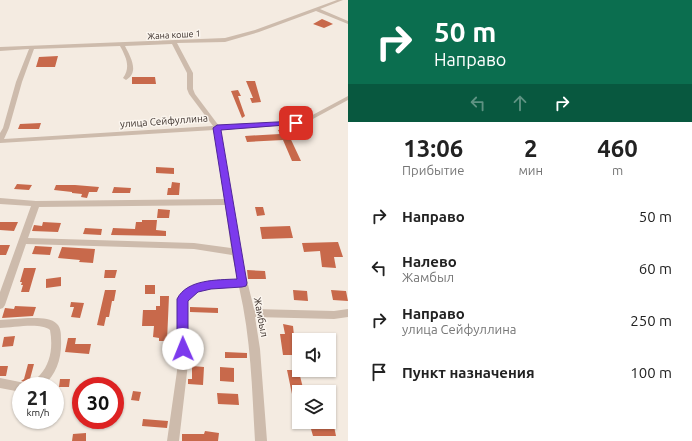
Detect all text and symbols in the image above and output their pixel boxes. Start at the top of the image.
icon: right [368,16,420,68]
text: 50 m [434,16,496,47]
street label: Жана коше 1 [147,29,201,41]
text: Направо [434,49,506,69]
icon: left [467,92,489,114]
icon: ahead [509,92,531,114]
icon: right [551,92,573,114]
pin [279,106,313,140]
street label: улица Сейфуллина [120,112,208,130]
icon: arrive [285,112,307,134]
text: 13:06 [403,135,463,162]
text: 2 [524,135,538,162]
text: 460 [597,135,638,162]
text: Прибытие [402,163,464,177]
text: мин [518,163,543,177]
text: m [612,163,623,177]
icon: right [368,205,390,227]
text: Направо [402,208,465,225]
text: 50 m [639,208,672,225]
text: Налево [402,253,457,270]
icon: left [368,257,390,279]
text: 60 m [639,260,672,277]
text: Жамбыл [402,270,454,284]
street label: Жамбыл [252,296,270,338]
text: Направо [402,305,465,322]
icon: right [368,309,390,331]
text: 250 m [630,312,672,329]
text: улица Сейфуллина [402,322,516,336]
position arrow [162,328,204,370]
map controls [292,333,336,429]
button: sound [292,333,336,377]
icon: arrive [368,361,390,383]
text: Пункт назначения [402,364,535,381]
text: 100 m [630,364,672,381]
speed limit sign: 30 [72,377,124,429]
button: layers [292,385,336,429]
text: 21 [27,386,49,409]
text: km/h [26,407,50,418]

